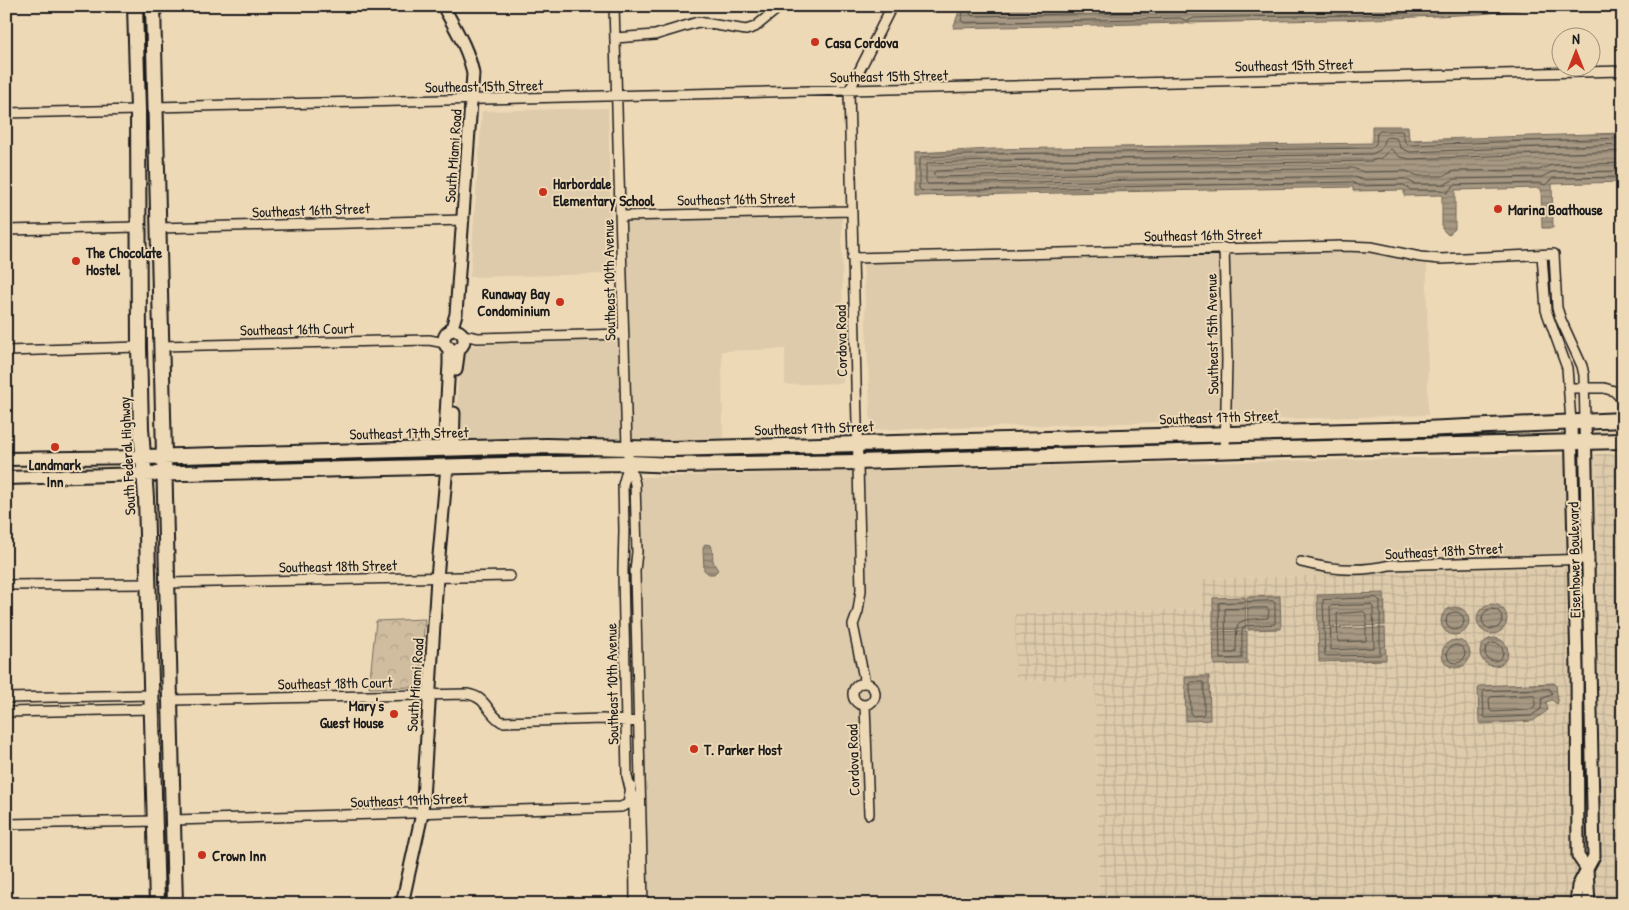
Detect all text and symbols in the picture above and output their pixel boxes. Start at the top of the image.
north arrow [1552,28,1602,78]
text: N [1572,29,1580,48]
place label: Casa Cordova [825,32,898,53]
marker: Casa Cordova [809,36,821,48]
street label: Southeast 15th Street [1235,53,1354,77]
street label: Southeast 15th Street [830,64,949,88]
street label: Southeast 15th Street [425,74,544,98]
street label: South Miami Road [439,108,467,203]
place label: Harbordale Elementary School [553,173,655,212]
marker: Harbordale Elementary School [537,186,549,198]
street label: Southeast 16th Street [677,187,796,211]
street label: Southeast 16th Street [252,197,371,223]
place label: Marina Boathouse [1508,199,1603,220]
marker: Marina Boathouse [1492,203,1504,215]
street label: Southeast 10th Avenue [597,219,621,341]
street label: Southeast 16th Street [1144,223,1263,247]
place label: The Chocolate Hostel [85,242,162,280]
marker: The Chocolate Hostel [70,255,82,267]
street label: Southeast 15th Avenue [1200,273,1224,395]
place label: Runaway Bay Condominium [477,283,551,321]
marker: Runaway Bay Condominium [554,296,566,308]
street label: Cordova Road [830,305,852,377]
street label: Southeast 16th Court [240,317,355,340]
street label: South Federal Highway [113,396,141,516]
street label: Southeast 17th Street [1159,404,1280,430]
street label: Southeast 17th Street [754,415,875,441]
street label: Southeast 17th Street [349,421,470,445]
marker: Landmark Inn [49,441,61,453]
place label: Landmark Inn [29,454,82,492]
street label: Eisenhower Boulevard [1562,502,1586,618]
street label: Southeast 18th Street [1384,537,1504,565]
street label: Southeast 18th Street [279,554,398,578]
street label: Southeast 10th Avenue [600,623,624,745]
street label: South Miami Road [401,637,429,732]
street label: Southeast 18th Court [277,671,393,694]
place label: Mary's Guest House [320,695,384,733]
marker: Mary's Guest House [388,708,400,720]
street label: Cordova Road [841,724,865,796]
place label: T. Parker Host [703,739,783,760]
marker: T. Parker Host [688,743,700,755]
street label: Southeast 19th Street [350,787,469,813]
place label: Crown Inn [212,845,267,866]
marker: Crown Inn [196,849,208,861]

